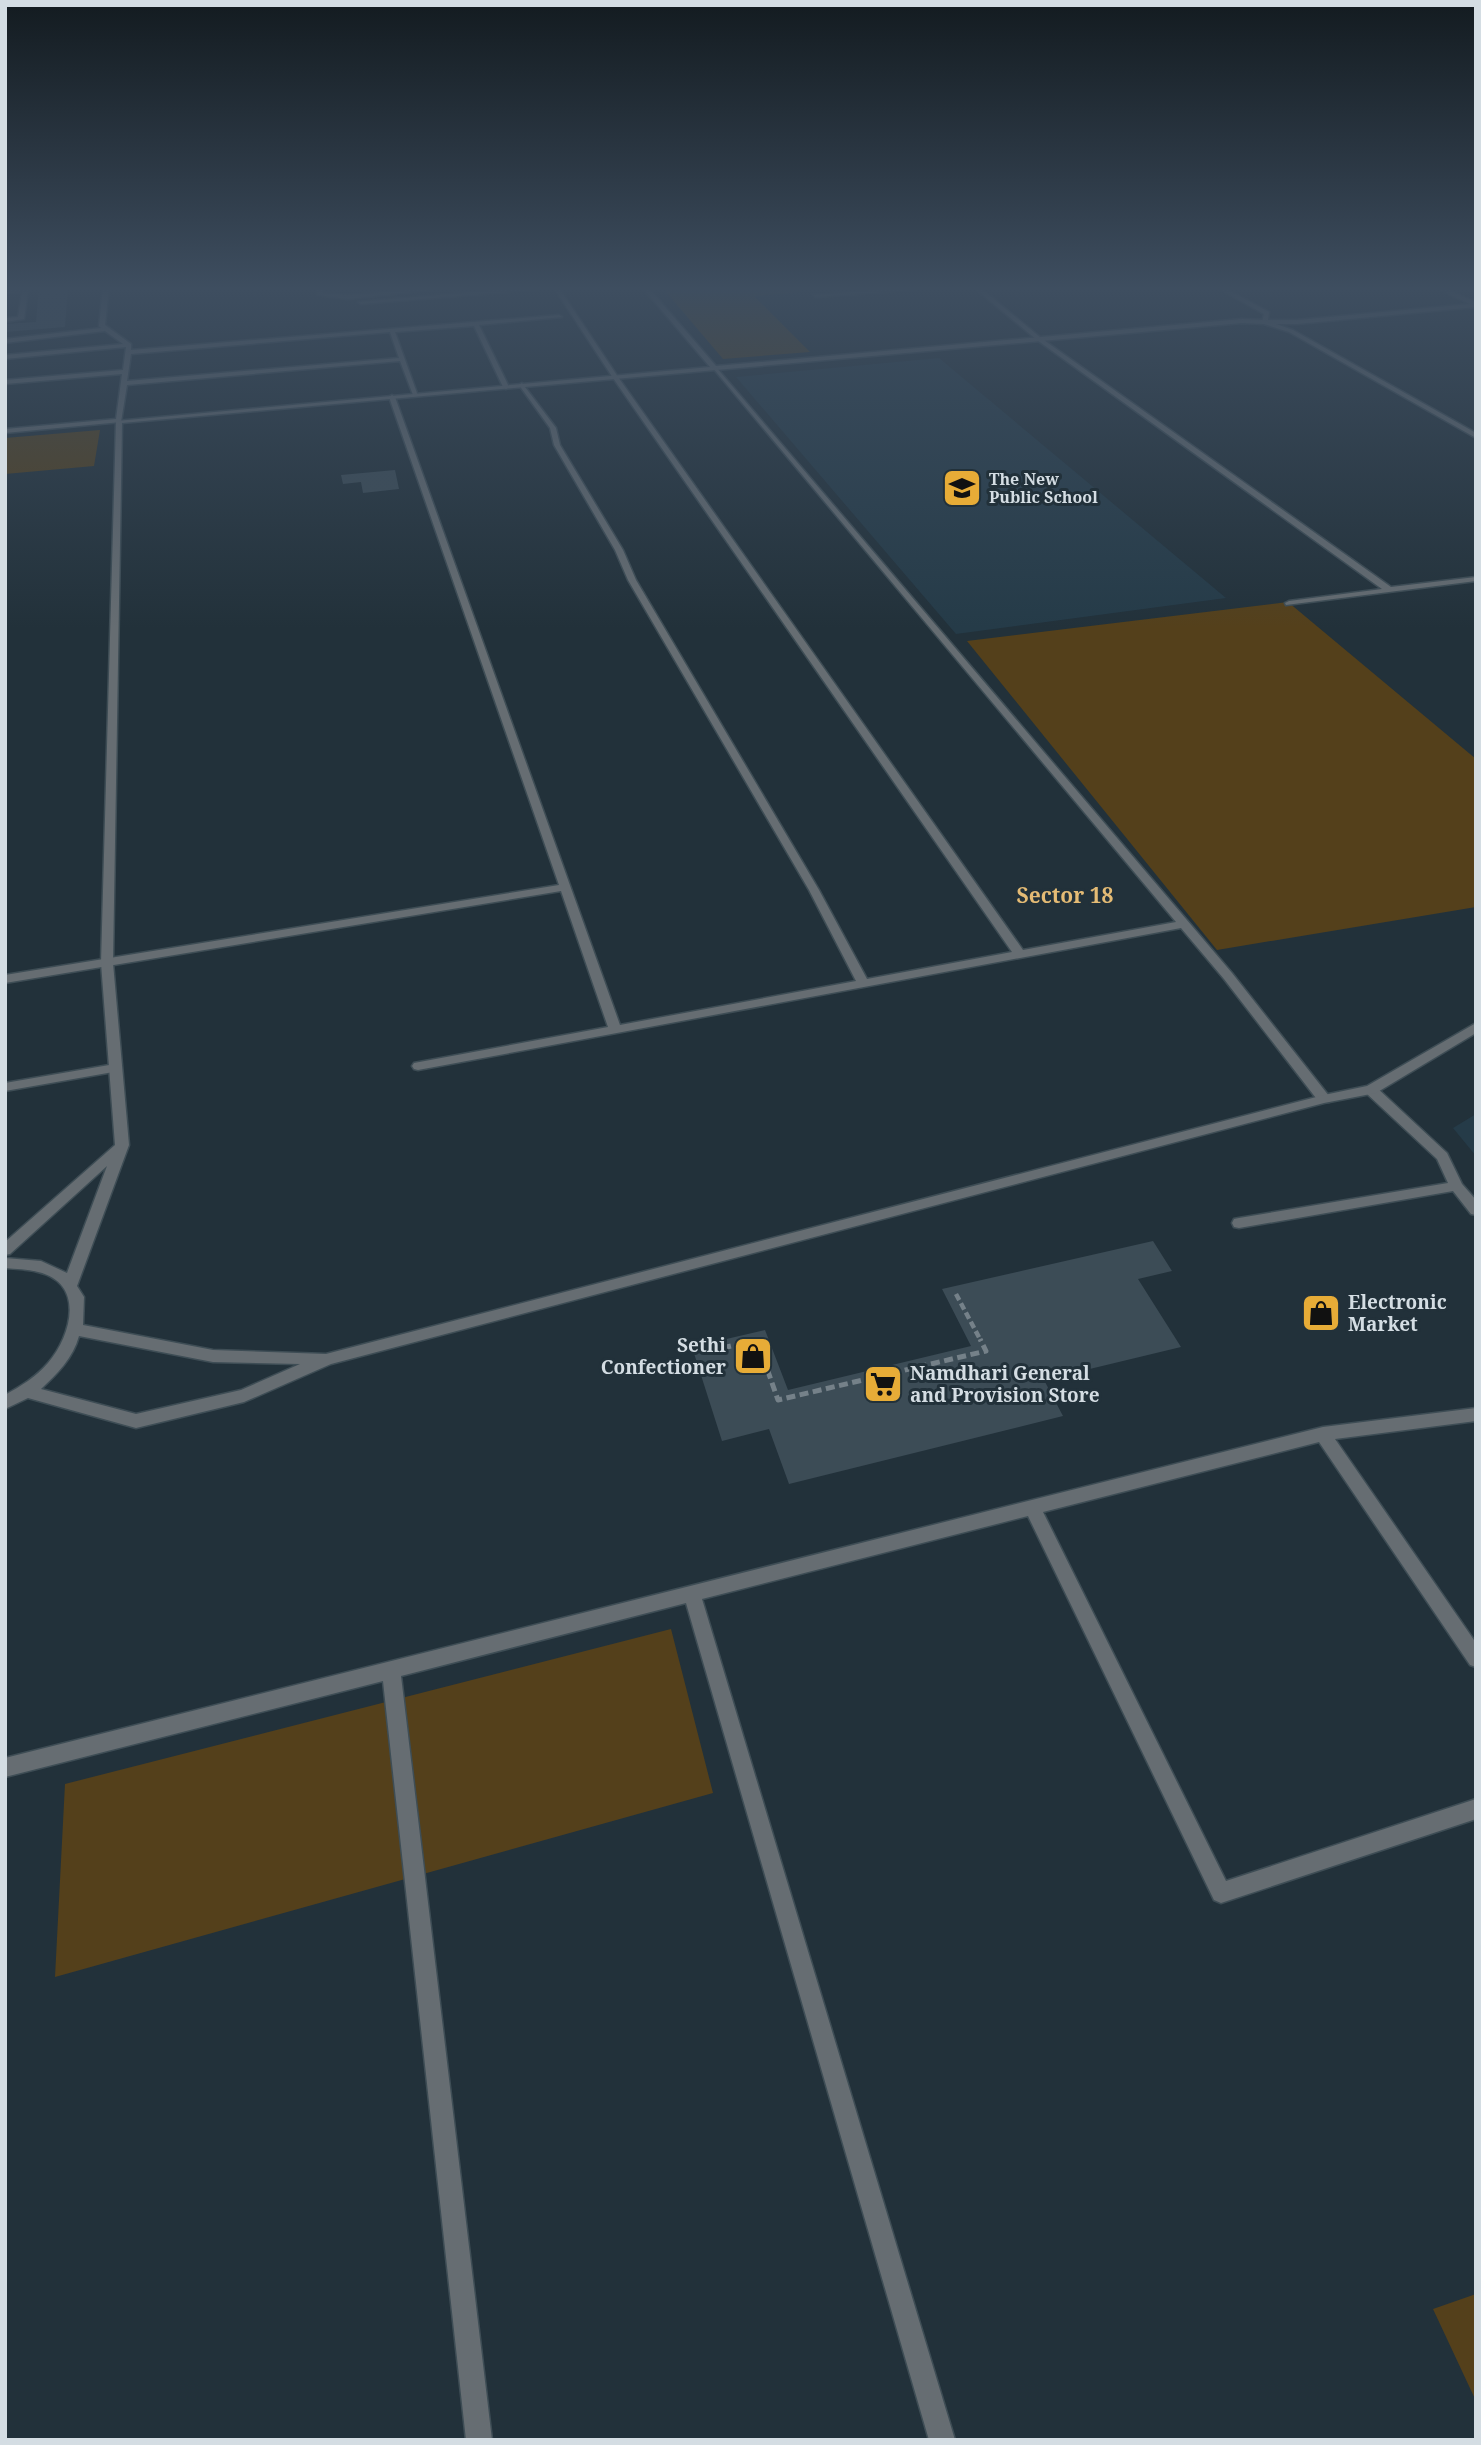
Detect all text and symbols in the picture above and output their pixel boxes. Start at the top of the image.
school or university icon: The New Public School [941,467,983,509]
place label: The New Public School [989,468,1098,508]
district label: Sector 18 [1017,881,1114,909]
place label: Electronic Market [1348,1289,1447,1337]
shop icon: Electronic Market [1300,1292,1342,1334]
place label: Sethi Confectioner [601,1332,726,1380]
shop icon: Sethi Confectioner [732,1335,774,1377]
place label: Namdhari General and Provision Store [910,1360,1100,1408]
supermarket icon: Namdhari General and Provision Store [862,1363,904,1405]

